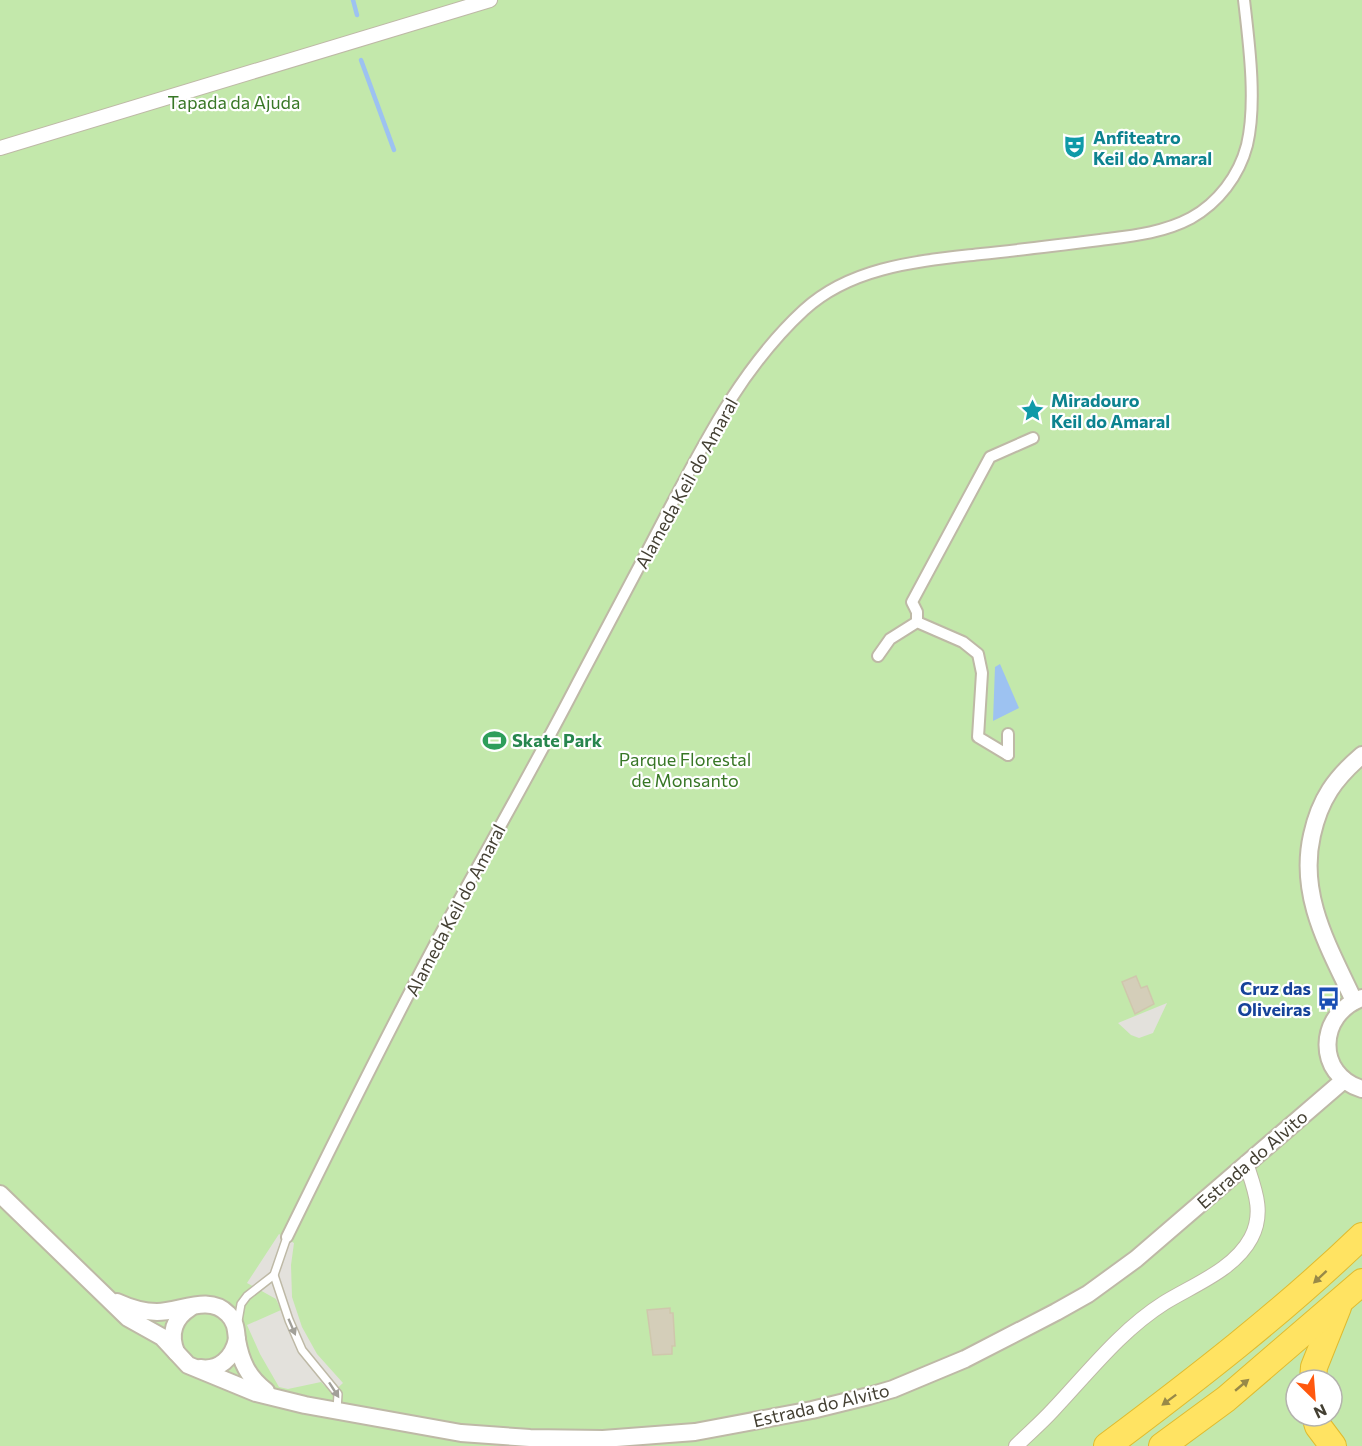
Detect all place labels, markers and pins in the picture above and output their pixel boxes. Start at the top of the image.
place label: Anfiteatro Keil do Amaral [1093,126,1212,169]
theatre icon: Anfiteatro Keil do Amaral [1062,134,1088,160]
place label: Miradouro Keil do Amaral [1051,389,1170,432]
place icon: Miradouro Keil do Amaral [1020,397,1046,423]
sports icon: Skate Park [481,727,507,753]
place label: Skate Park [512,729,603,751]
place label: Cruz das Oliveiras [1237,977,1311,1020]
bus stop icon: Cruz das Oliveiras [1316,985,1342,1011]

